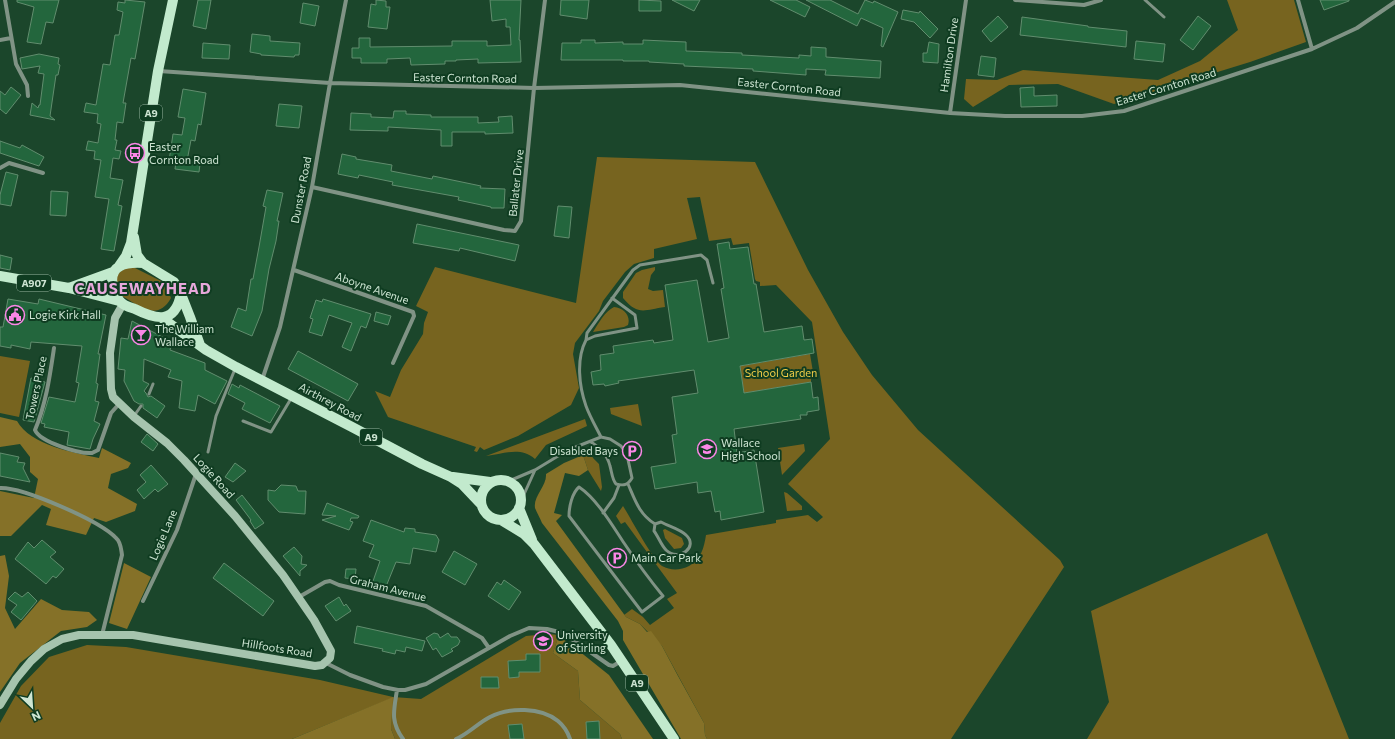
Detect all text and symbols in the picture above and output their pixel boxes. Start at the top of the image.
street label: Hamilton Drive [937,17,960,93]
street label: Easter Cornton Road [1114,65,1217,108]
street label: Easter Cornton Road [413,70,517,85]
street label: Easter Cornton Road [737,75,841,98]
road number: A9 [140,105,162,121]
place label: Easter Cornton Road [149,140,219,166]
bus stop icon: Easter Cornton Road [124,142,146,164]
street label: Ballater Drive [506,149,526,217]
street label: Dunster Road [288,155,313,224]
street label: Aboyne Avenue [334,269,411,306]
road number: A907 [17,275,51,291]
district label: CAUSEWAYHEAD [74,279,212,297]
public building icon: Logie Kirk Hall [4,304,26,326]
place label: Logie Kirk Hall [29,308,101,321]
place label: The William Wallace [155,322,214,348]
bar icon: The William Wallace [130,324,152,346]
street label: Towers Place [22,355,49,421]
park label: School Garden [745,366,817,379]
street label: Airthrey Road [297,380,364,423]
road number: A9 [360,429,382,445]
place label: Wallace High School [721,436,781,462]
school or university icon: Wallace High School [696,438,718,460]
parking icon: Disabled Bays [621,440,643,462]
place label: Disabled Bays [549,444,618,457]
street label: Logie Road [191,451,238,501]
street label: Logie Lane [146,507,179,562]
parking icon: Main Car Park [606,547,628,569]
place label: Main Car Park [631,551,701,564]
street label: Graham Avenue [348,572,428,603]
place label: University of Stirling [557,628,608,654]
school or university icon: University of Stirling [532,630,554,652]
street label: Hillfoots Road [241,636,313,659]
road number: A9 [626,675,648,691]
north arrow [12,687,52,727]
text: N [30,709,43,724]

